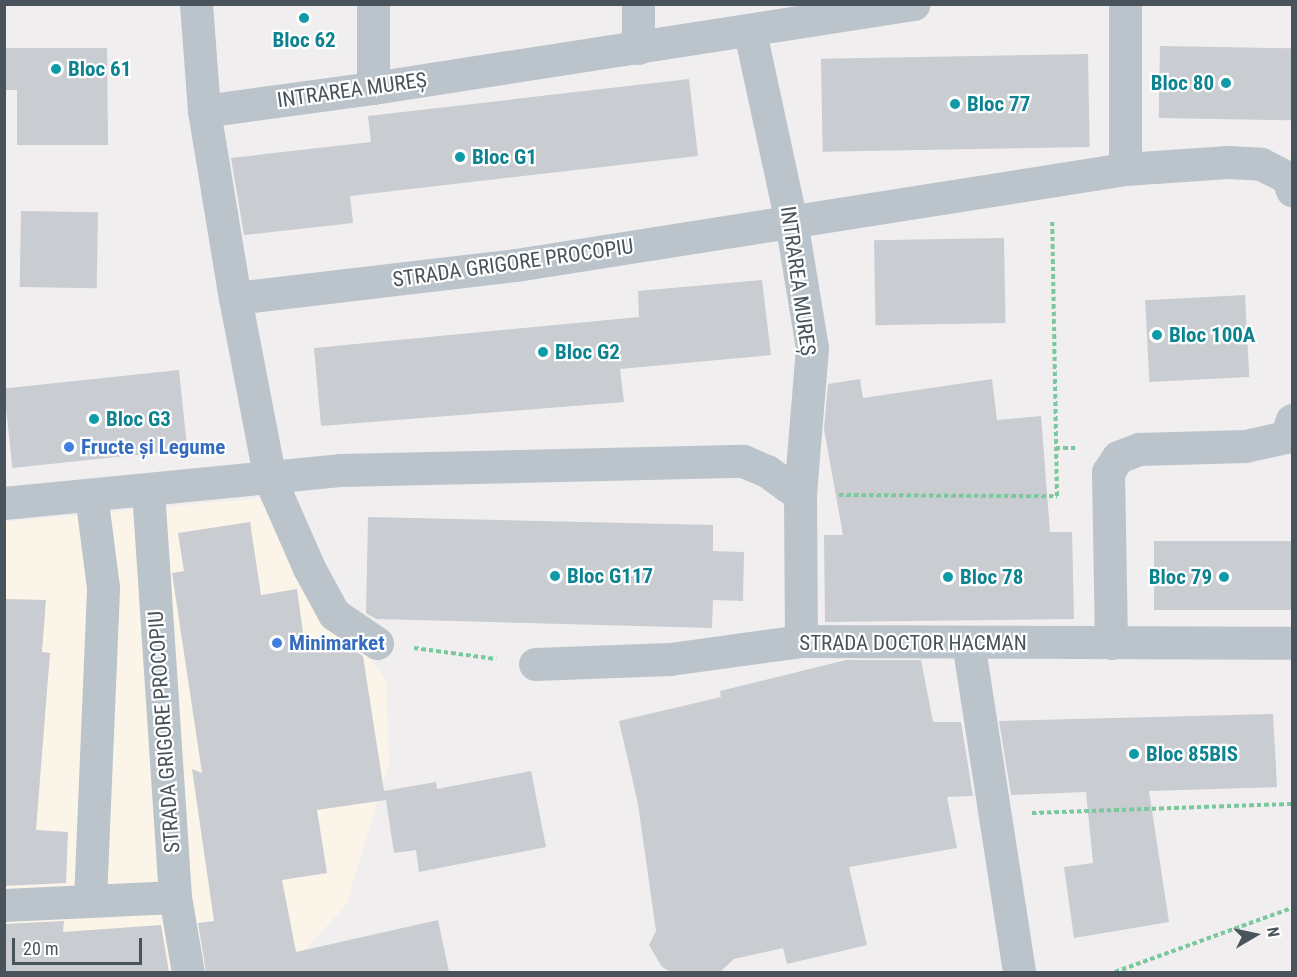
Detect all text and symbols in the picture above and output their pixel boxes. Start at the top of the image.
marker: Bloc 62 [297,11,311,25]
place label: Bloc 62 [272,27,336,53]
place label: Bloc 61 [68,56,131,82]
marker: Bloc 61 [49,62,63,76]
street label: INTRAREA MUREȘ [276,67,428,113]
place label: Bloc 80 [1151,70,1214,96]
marker: Bloc 80 [1219,76,1233,90]
place label: Bloc 77 [967,91,1030,117]
marker: Bloc 77 [948,97,962,111]
place label: Bloc G1 [472,144,537,170]
marker: Bloc G1 [453,150,467,164]
street label: INTRAREA MUREȘ [775,205,821,357]
street label: STRADA GRIGORE PROCOPIU [391,234,635,292]
place label: Bloc 100A [1169,322,1255,348]
marker: Bloc 100A [1150,328,1164,342]
place label: Bloc G2 [555,339,620,365]
marker: Bloc G2 [536,345,550,359]
place label: Bloc G3 [106,406,171,432]
marker: Bloc G3 [87,412,101,426]
place label: Fructe și Legume [81,434,225,460]
marker: Fructe și Legume [62,440,76,454]
place label: Bloc G117 [567,563,653,589]
place label: Bloc 78 [960,564,1023,590]
place label: Bloc 79 [1149,564,1212,590]
marker: Bloc G117 [548,569,562,583]
marker: Bloc 78 [941,570,955,584]
marker: Bloc 79 [1217,570,1231,584]
street label: STRADA GRIGORE PROCOPIU [143,610,185,854]
place label: Minimarket [289,630,385,656]
street label: STRADA DOCTOR HACMAN [799,630,1027,656]
marker: Minimarket [270,636,284,650]
place label: Bloc 85BIS [1146,741,1238,767]
marker: Bloc 85BIS [1127,747,1141,761]
north arrow [1225,905,1285,965]
scale bar [15,926,146,964]
text: N [1263,926,1283,938]
text: 20 m [23,938,58,959]

